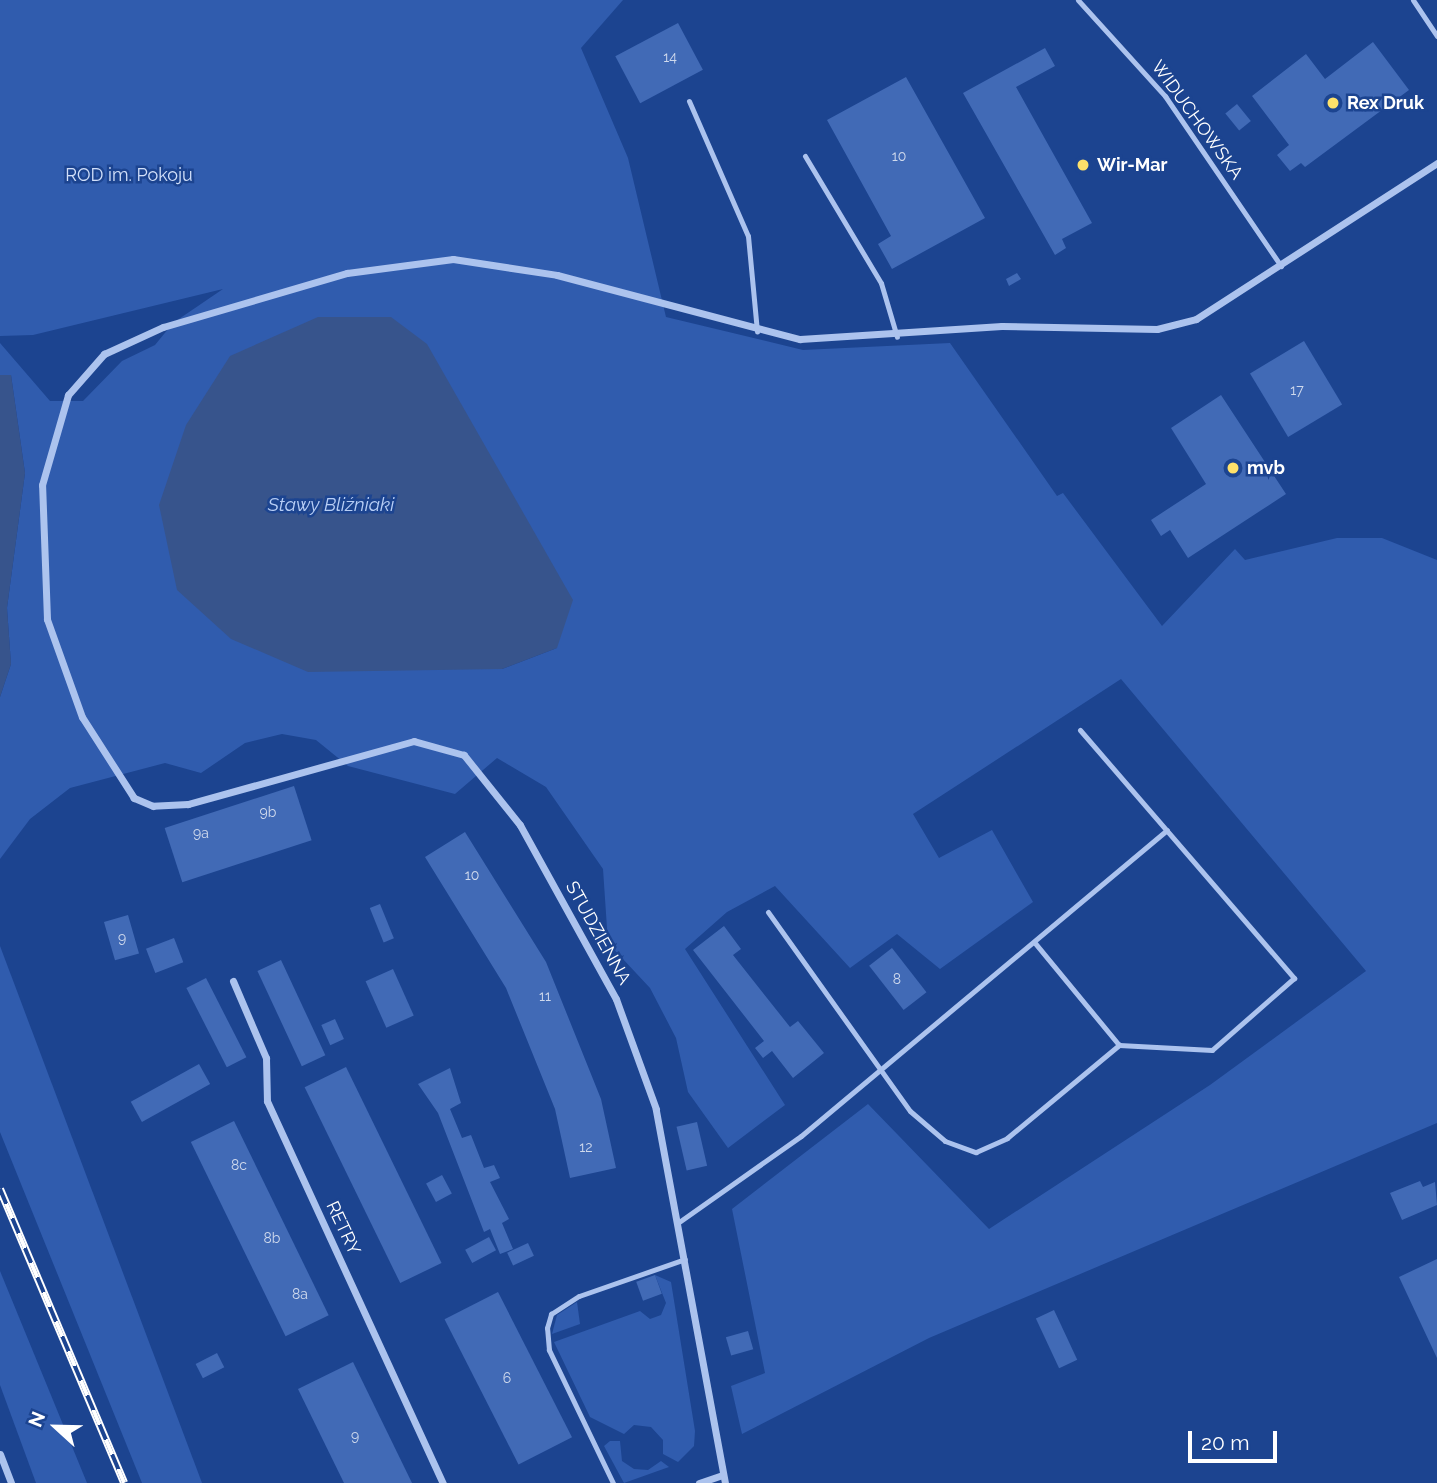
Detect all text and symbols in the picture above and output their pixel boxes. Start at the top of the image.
house number: 14 [663,49,677,65]
street label: WIDUCHOWSKA [1147,56,1247,184]
place label: Rex Druk [1347,92,1424,114]
marker: Rex Druk [1325,95,1341,111]
house number: 10 [892,148,906,164]
place label: Wir-Mar [1097,154,1167,176]
marker: Wir-Mar [1075,157,1091,173]
park label: ROD im. Pokoju [65,164,193,186]
house number: 17 [1290,382,1304,398]
place label: mvb [1247,457,1285,479]
marker: mvb [1225,460,1241,476]
water label: Stawy Bliźniaki [268,494,394,516]
house number: 9b [260,804,276,820]
house number: 9a [193,825,209,841]
house number: 10 [465,867,479,883]
street label: STUDZIENNA [561,878,635,988]
house number: 9 [118,930,126,946]
house number: 8 [893,971,901,987]
house number: 11 [539,988,551,1004]
house number: 12 [579,1139,593,1155]
house number: 8c [231,1157,247,1173]
street label: RETRY [321,1198,365,1258]
house number: 8b [264,1230,280,1246]
house number: 8a [292,1286,308,1302]
house number: 6 [503,1370,511,1386]
north arrow [21,1392,91,1462]
text: N [24,1408,49,1430]
scale bar [1192,1416,1281,1460]
house number: 9 [351,1428,359,1444]
text: 20 m [1201,1430,1249,1455]

